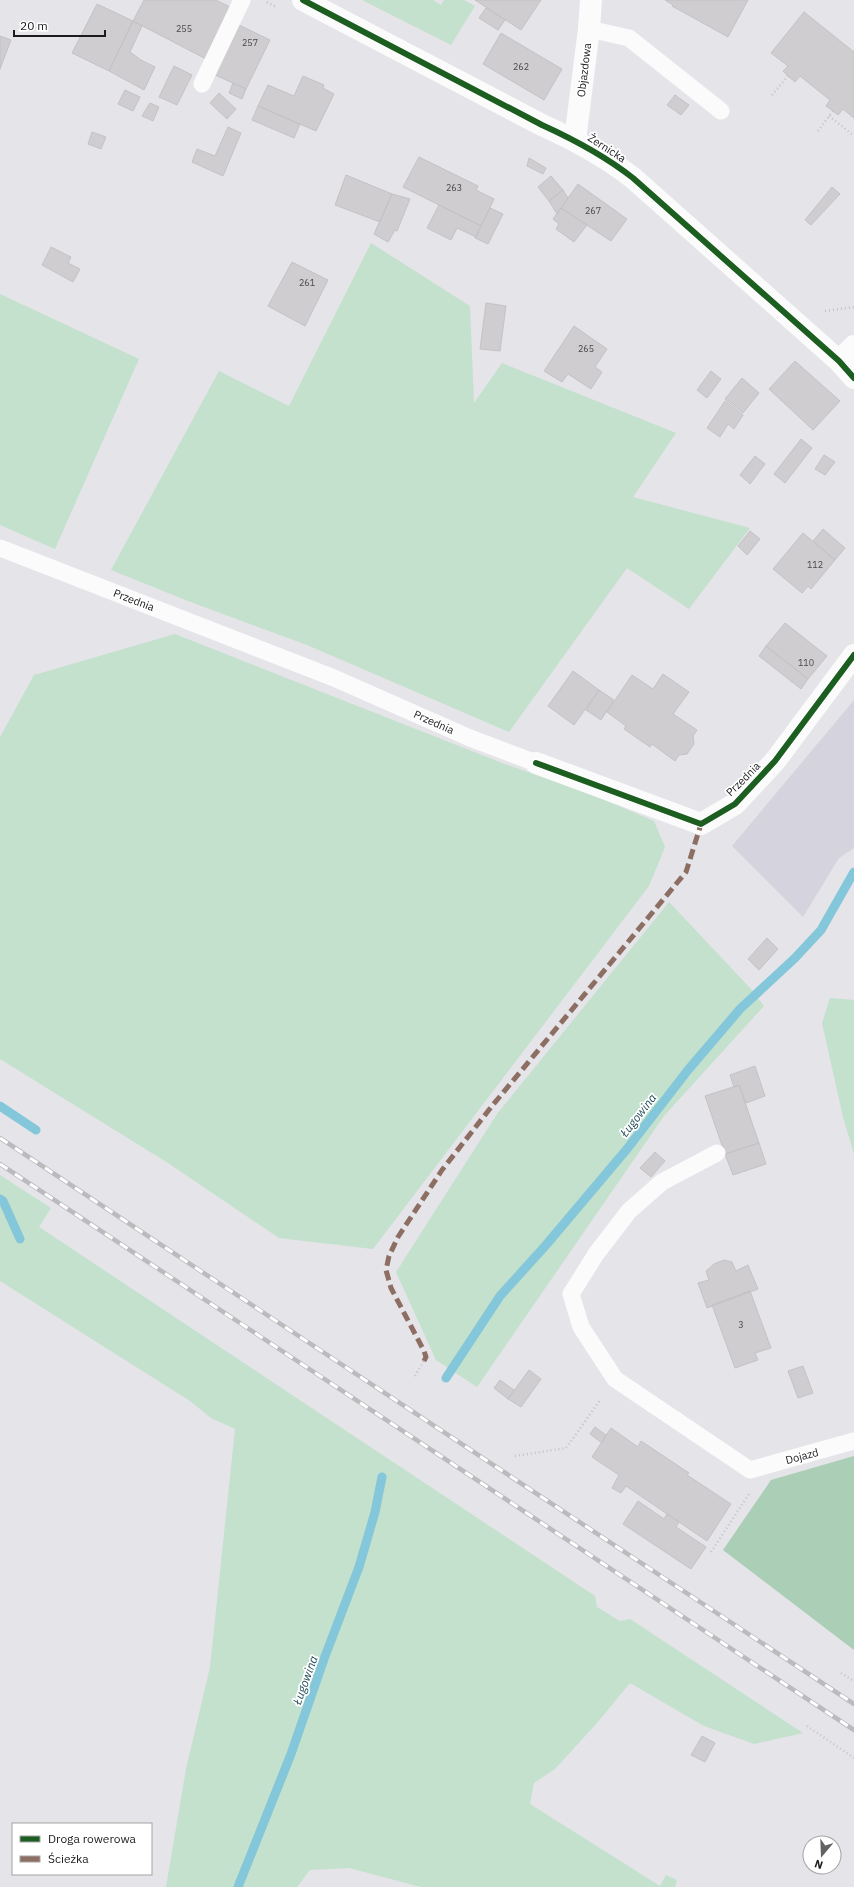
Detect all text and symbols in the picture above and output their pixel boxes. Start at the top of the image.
scale bar [14,12,105,38]
text: 20 m [20,18,48,33]
house number: 255 [176,23,192,34]
house number: 257 [242,37,258,48]
street label: Objazdowa [574,42,594,98]
house number: 262 [513,61,529,72]
street label: Żernicka [585,131,629,166]
house number: 263 [446,182,462,193]
house number: 267 [585,205,601,216]
house number: 261 [299,277,315,288]
house number: 265 [578,343,594,354]
house number: 112 [807,559,823,570]
street label: Przednia [111,586,157,614]
house number: 110 [798,657,814,668]
street label: Przednia [412,707,457,737]
street label: Przednia [723,759,763,799]
water label: Ługowina [616,1090,660,1140]
house number: 3 [738,1319,744,1330]
street label: Dojazd [784,1445,820,1467]
water label: Ługowina [289,1654,321,1707]
legend [12,1823,152,1875]
text: Droga rowerowa [48,1831,137,1846]
north arrow [802,1835,842,1875]
text: Ścieżka [48,1851,89,1866]
text: N [813,1857,825,1872]

